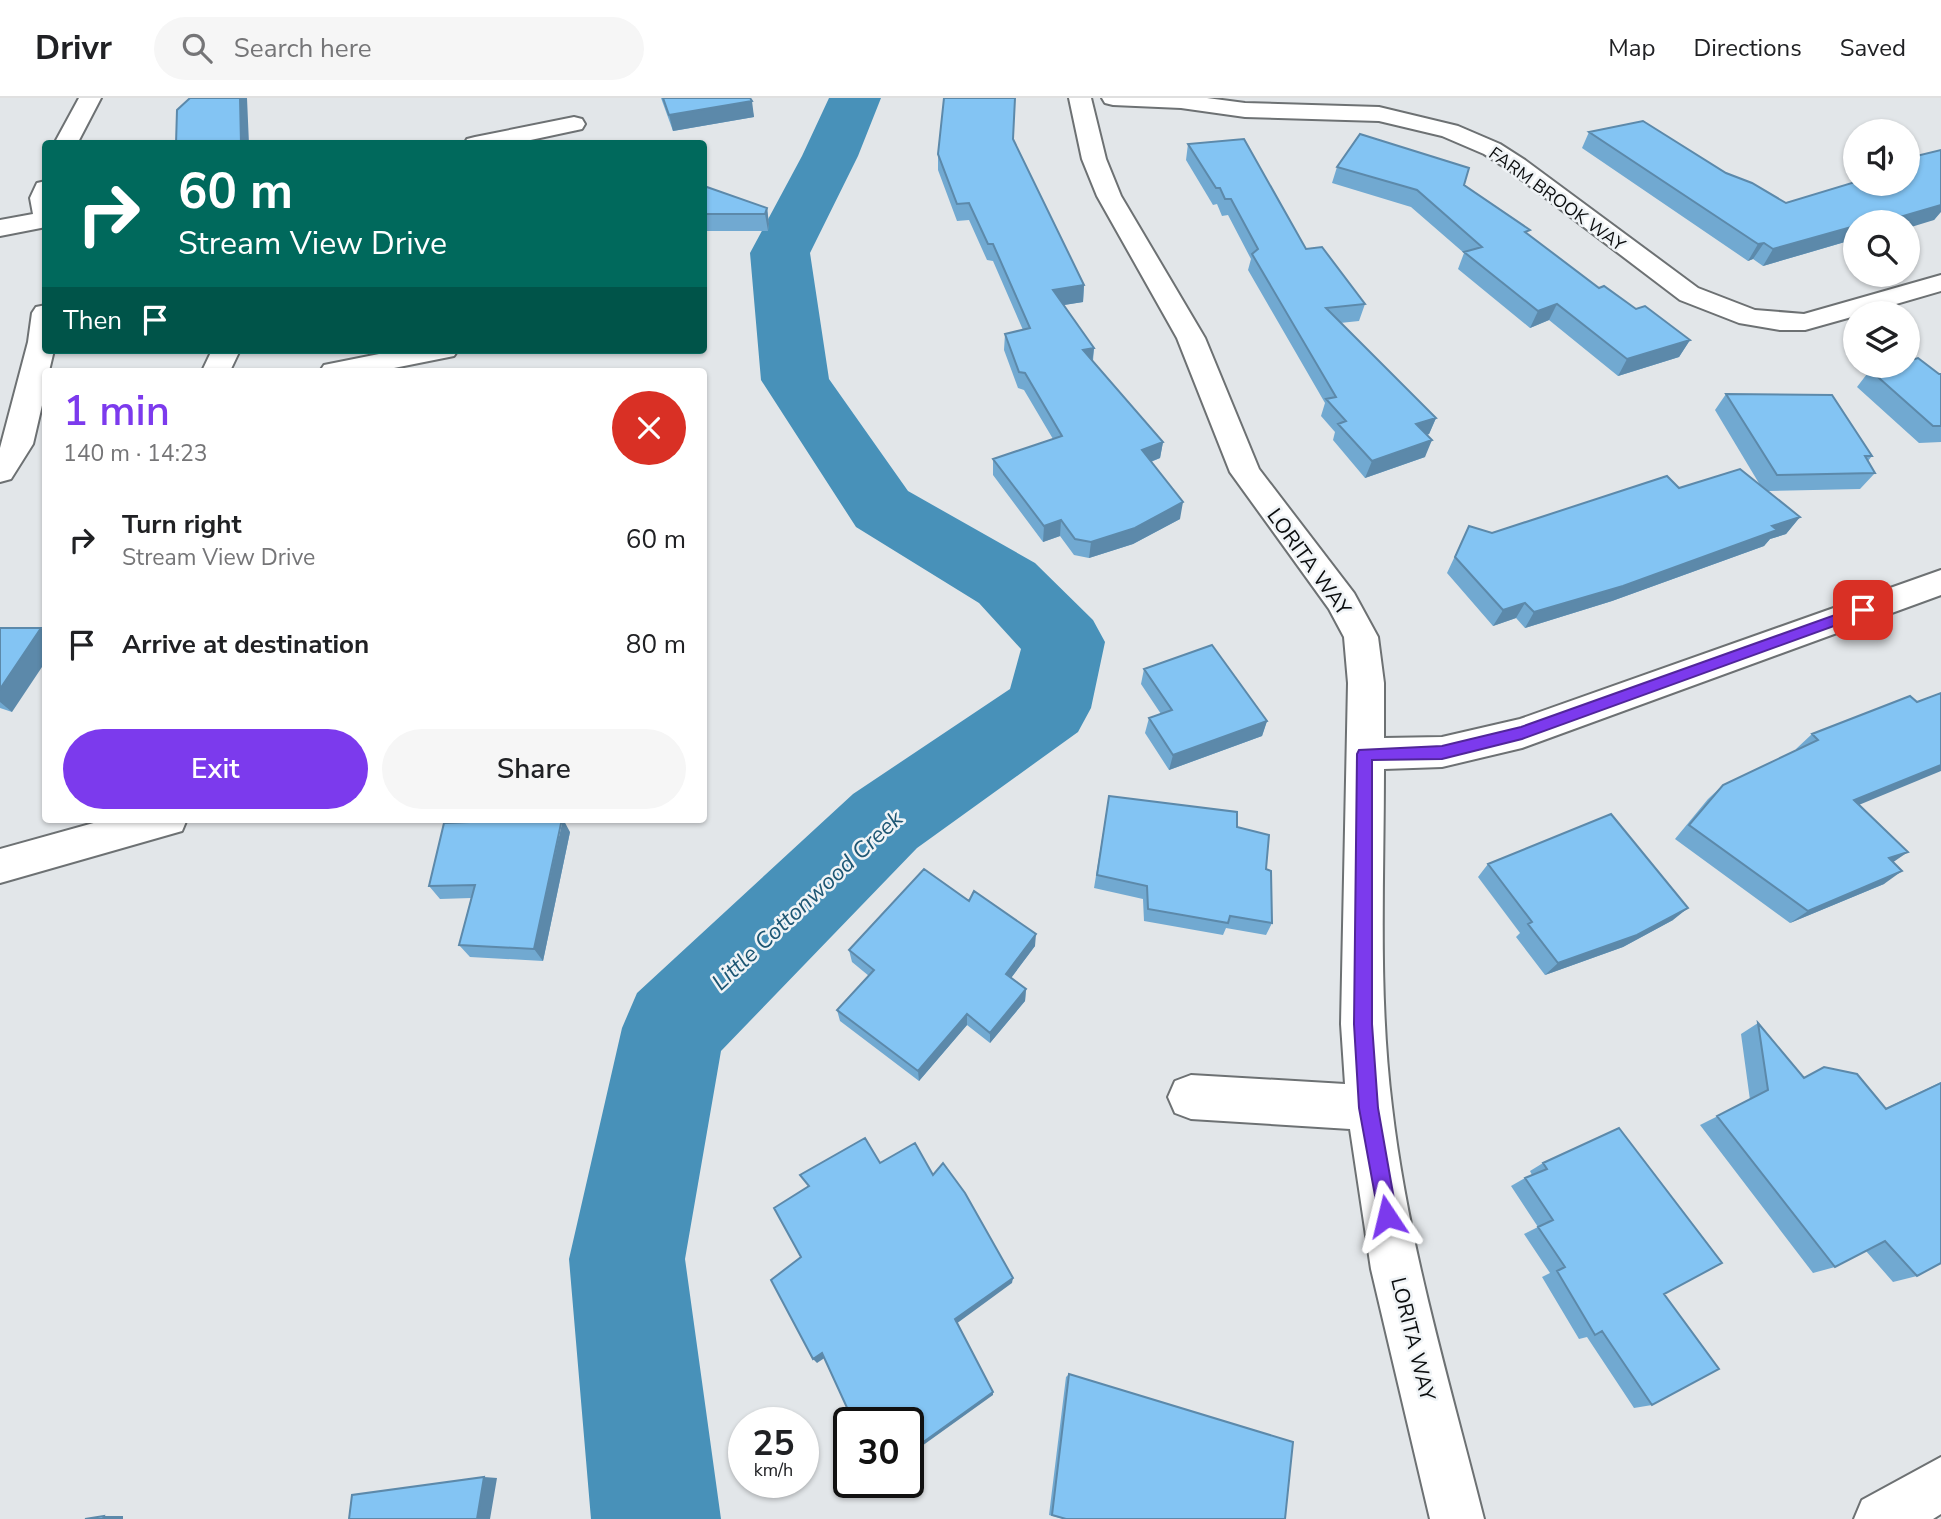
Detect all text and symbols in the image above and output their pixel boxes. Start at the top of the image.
search box [154,17,644,80]
text: Drivr [35,26,112,71]
icon: search [178,29,216,67]
text: Search here [234,31,372,66]
text: Map [1608,32,1655,64]
text: Directions [1693,32,1802,64]
text: Saved [1840,32,1906,64]
map controls [1843,119,1920,378]
button: sound [1843,119,1920,196]
street label: FARM BROOK WAY [1484,141,1630,257]
text: 60 m [178,158,293,225]
icon: right [63,168,154,259]
button: search [1843,210,1920,287]
text: Stream View Drive [178,222,447,265]
icon: arrive [136,301,174,339]
button: layers [1843,301,1920,378]
text: Then [63,303,122,338]
text: 1 min [63,383,170,440]
button: close [612,391,686,465]
text: 140 m · 14:23 [63,438,208,469]
street label: LORITA WAY [1261,503,1358,622]
text: Turn right [122,507,241,542]
icon: right [63,521,101,559]
text: 60 m [626,522,686,557]
text: Stream View Drive [122,542,315,573]
pin [1833,580,1893,640]
icon: arrive [1844,591,1882,629]
icon: arrive [63,626,101,664]
text: Arrive at destination [122,627,369,662]
text: 80 m [626,627,686,662]
button: Exit [63,729,368,809]
button: Share [382,729,686,809]
water label: Little Cottonwood Creek [705,803,910,997]
position arrow [1350,1179,1424,1253]
street label: LORITA WAY [1384,1274,1442,1404]
speed limit sign: 30 [833,1407,924,1498]
text: 25 [752,1420,795,1467]
text: km/h [754,1458,793,1482]

